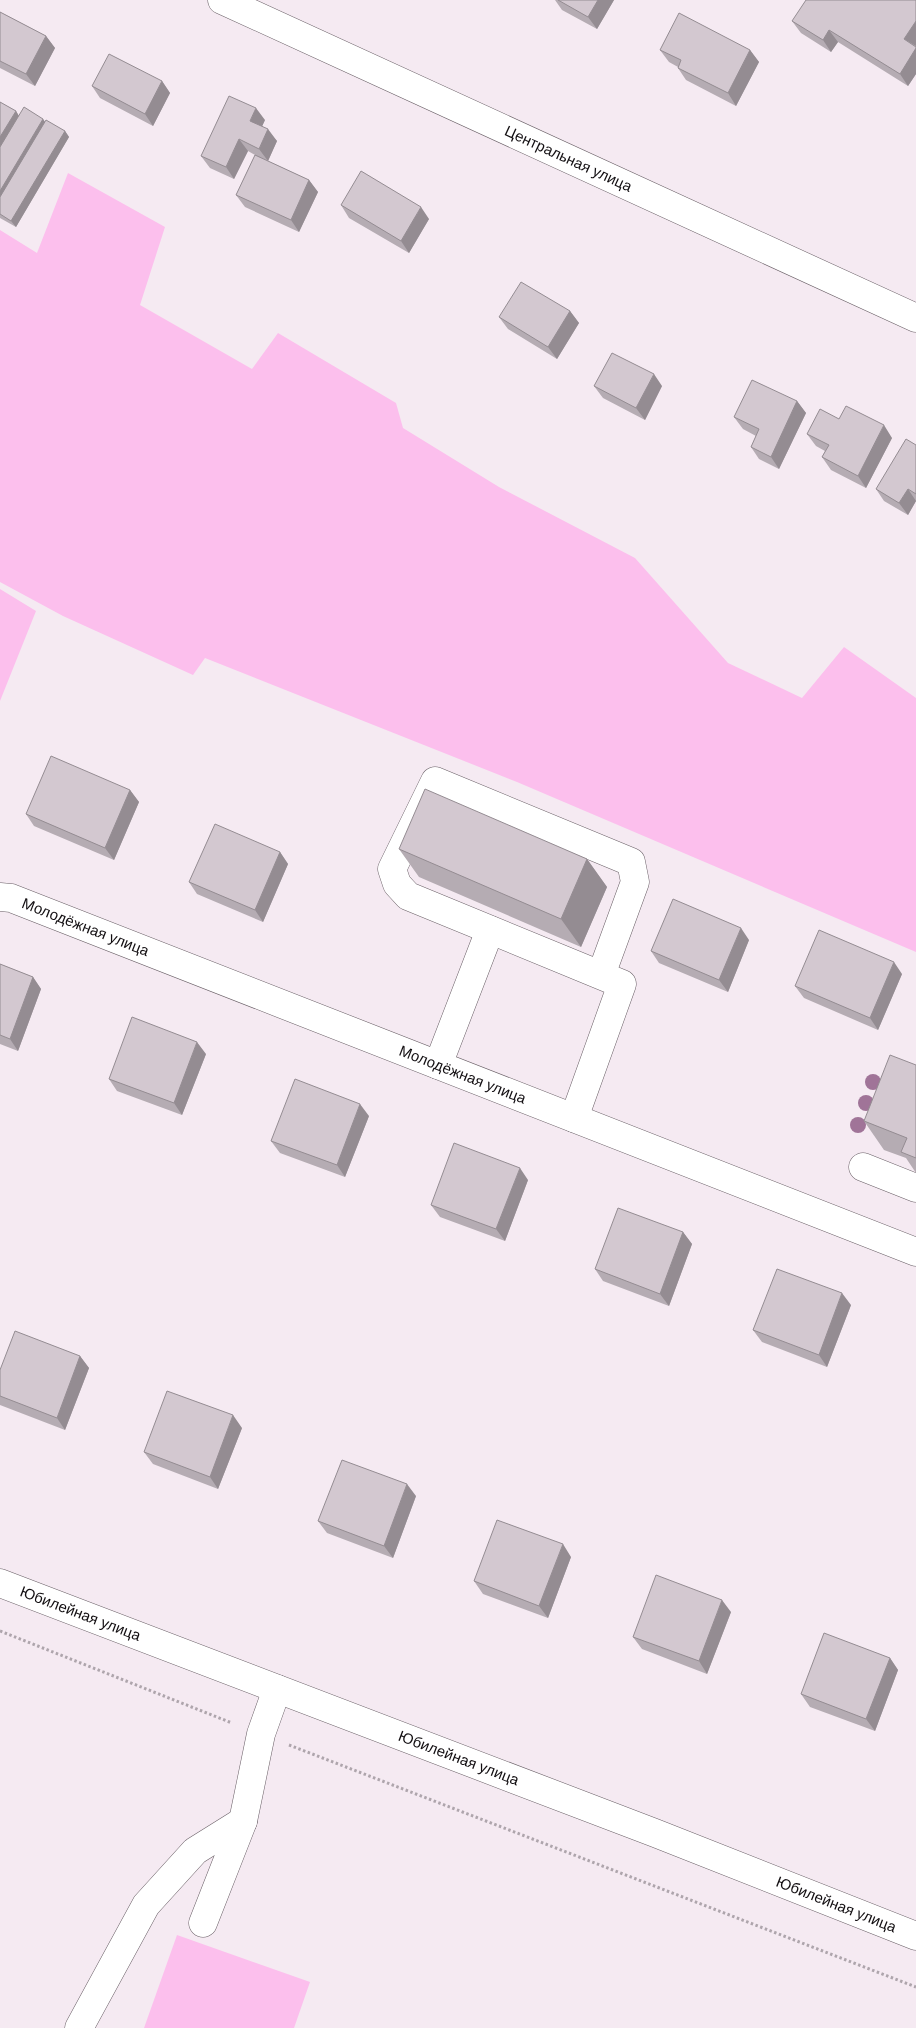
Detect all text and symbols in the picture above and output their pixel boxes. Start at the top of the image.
street label: Центральная улица [502,121,636,197]
street label: Молодёжная улица [19,893,152,961]
street label: Молодёжная улица [396,1041,530,1109]
street label: Юбилейная улица [17,1582,144,1646]
street label: Юбилейная улица [396,1726,523,1790]
street label: Юбилейная улица [773,1872,900,1938]

